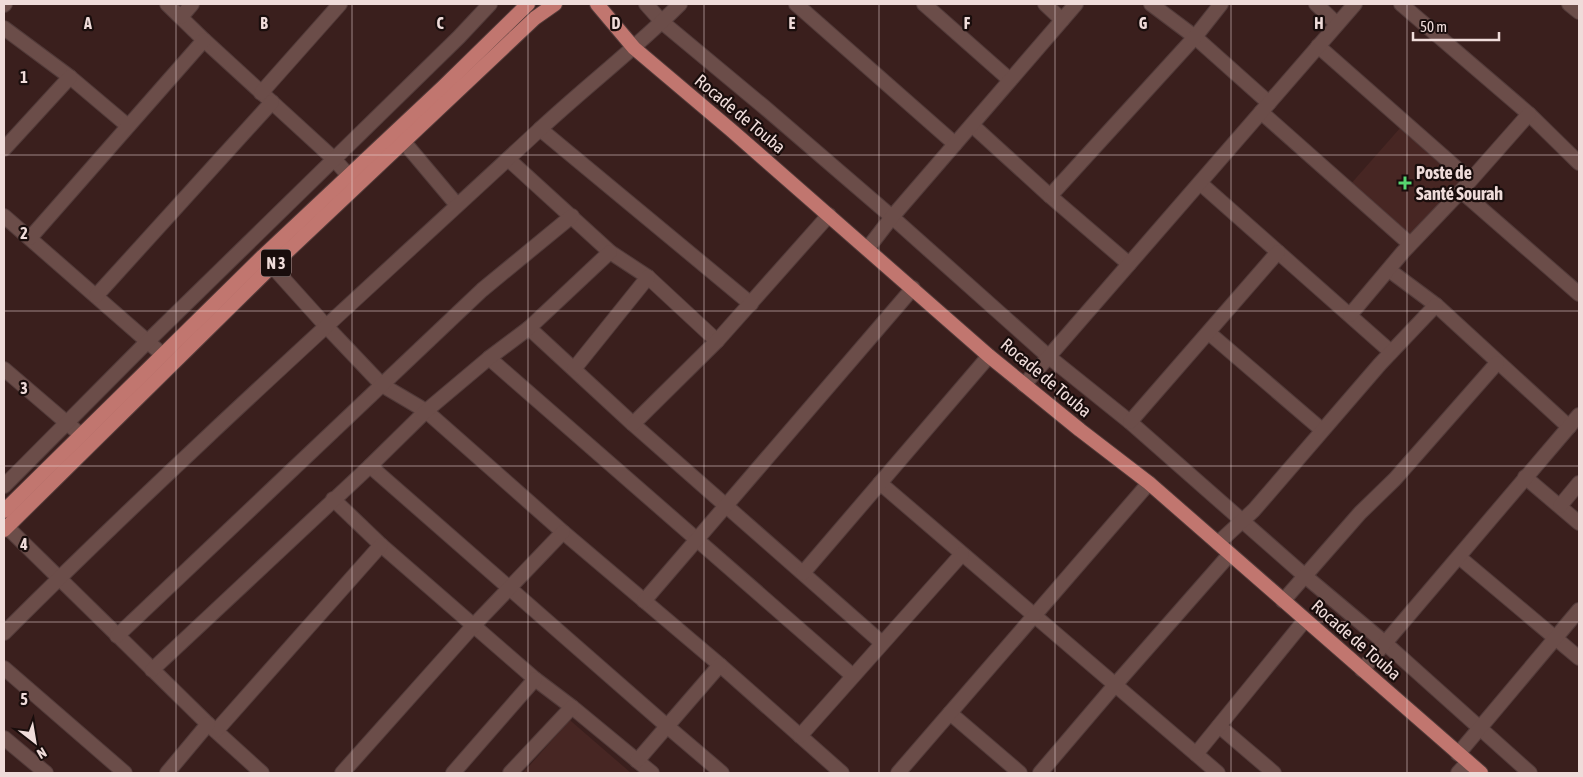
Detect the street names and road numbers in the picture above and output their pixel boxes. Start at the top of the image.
street label: Rocade de Touba [691,70,790,158]
road number: N 3 [261,250,291,276]
street label: Rocade de Touba [997,334,1096,422]
street label: Rocade de Touba [1307,595,1405,684]

